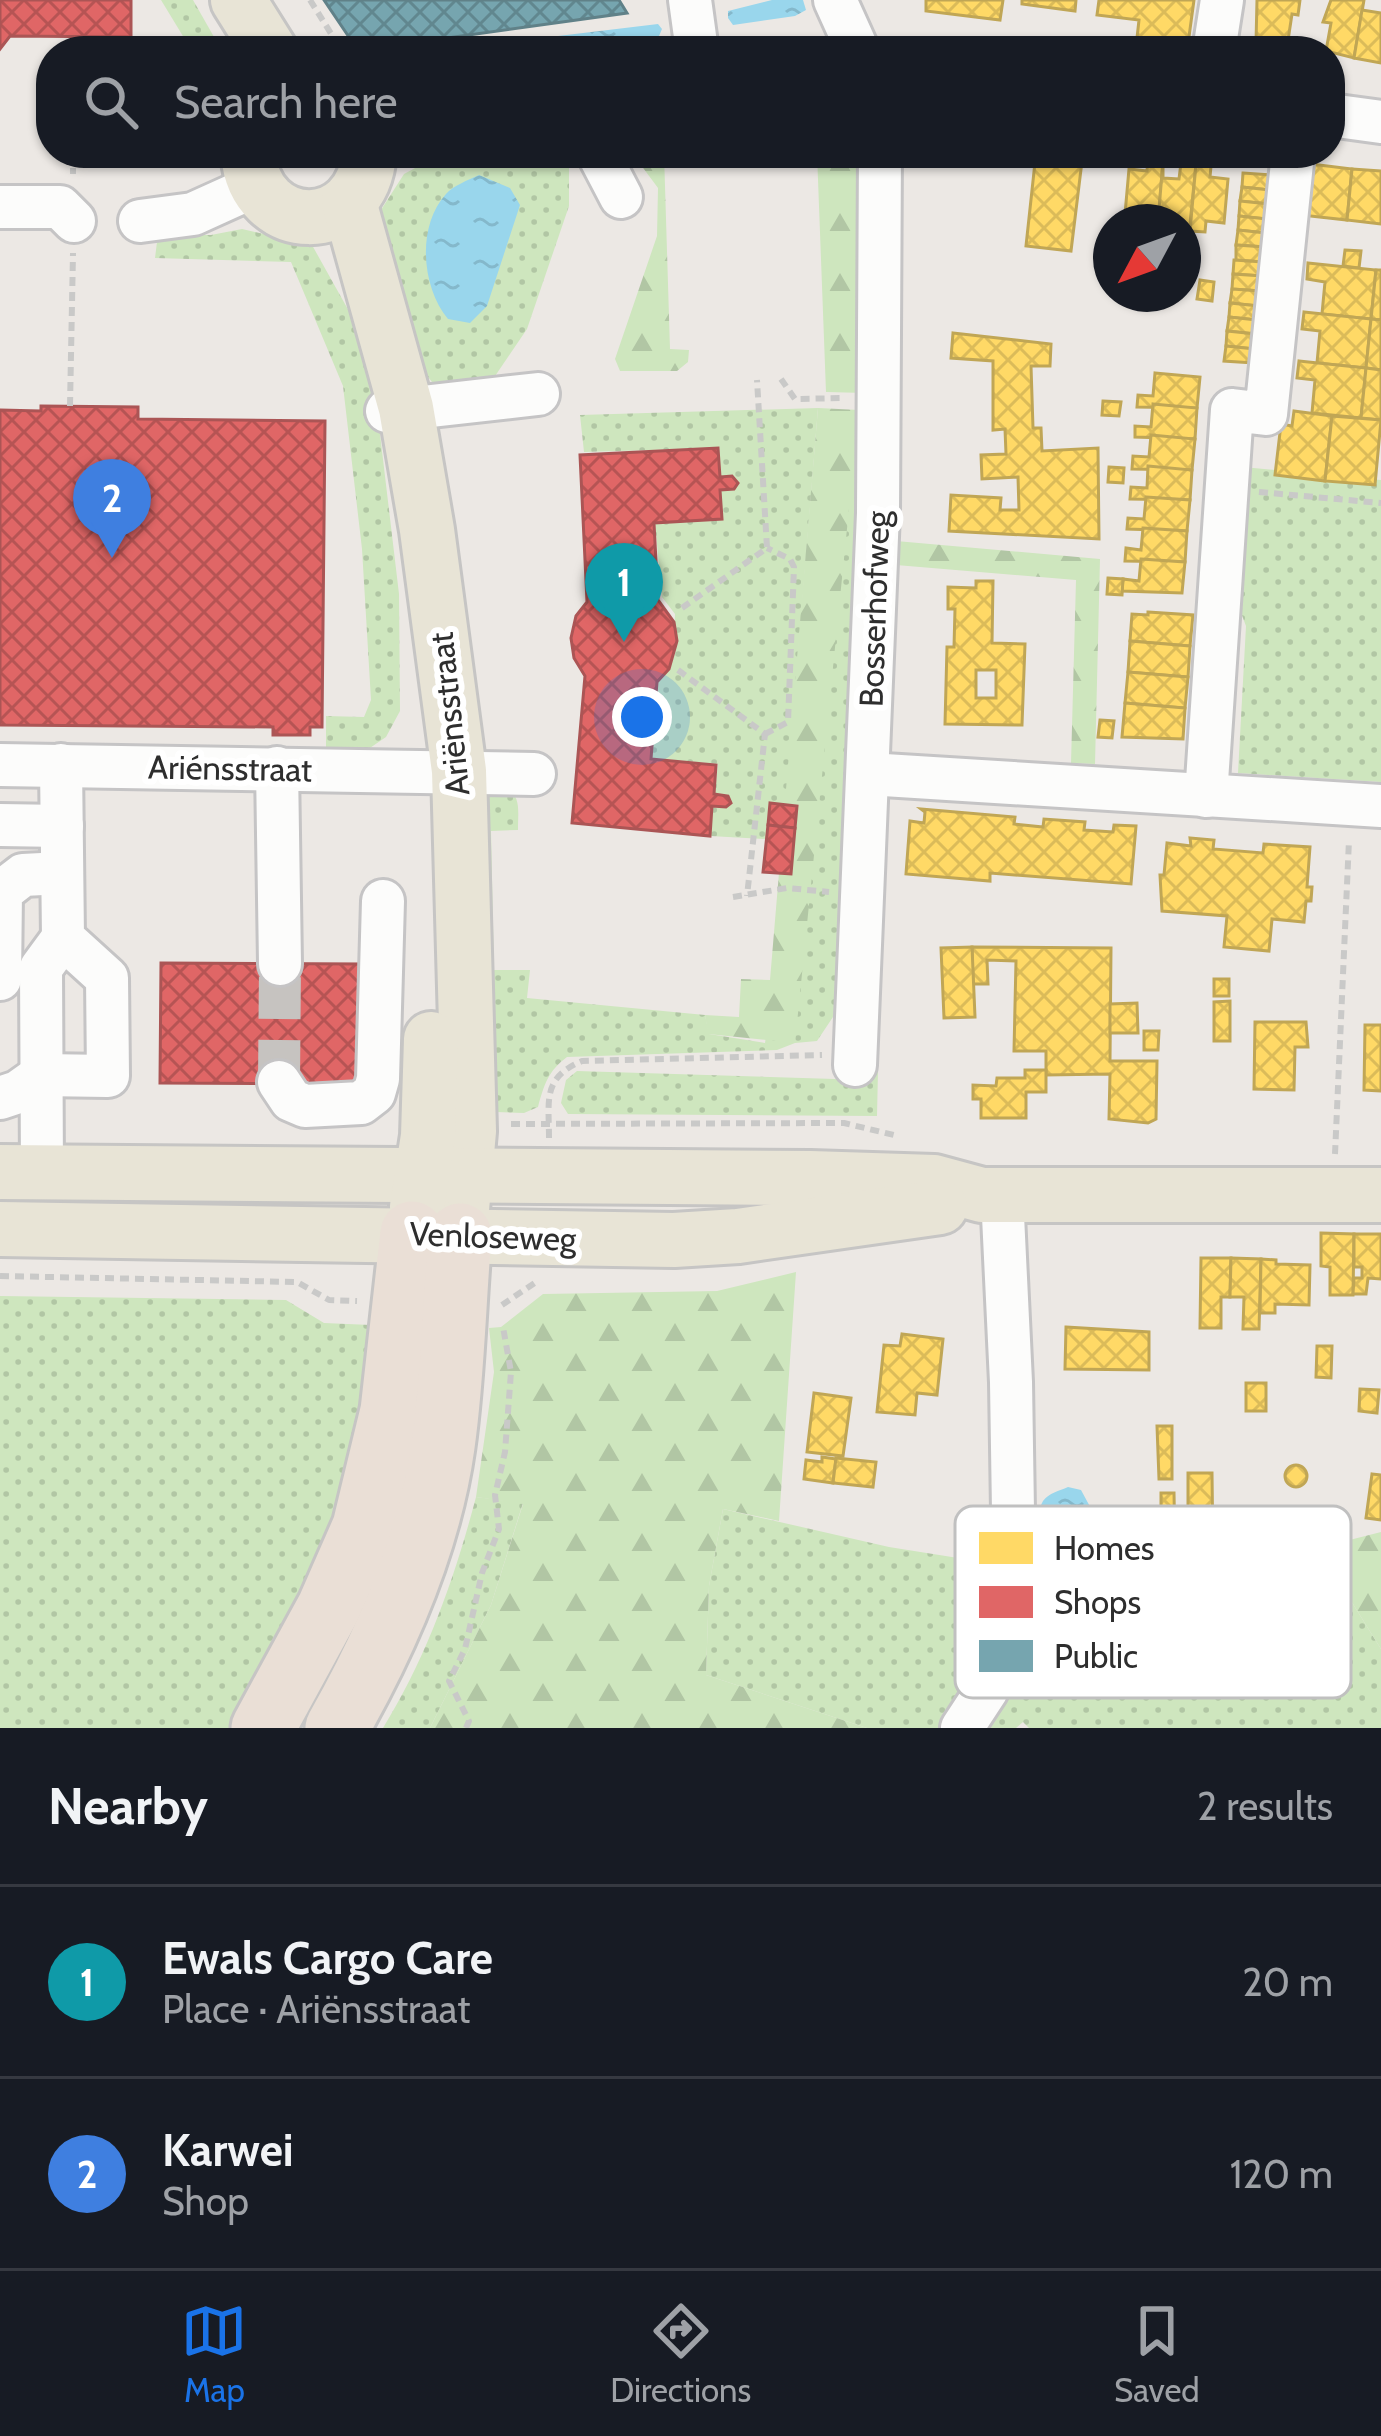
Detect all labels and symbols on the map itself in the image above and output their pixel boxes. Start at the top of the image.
north arrow [1093,204,1201,312]
pin: 2 [73,459,151,558]
street label: Bosserhofweg [851,510,897,708]
pin: 1 [585,543,663,642]
street label: Ariënsstraat [421,630,477,798]
your location [612,687,672,747]
street label: Ariénsstraat [148,747,312,789]
street label: Venloseweg [409,1213,578,1259]
legend [955,1506,1351,1698]
text: Homes [1054,1528,1155,1568]
text: Shops [1054,1582,1141,1622]
text: Public [1054,1636,1138,1676]

